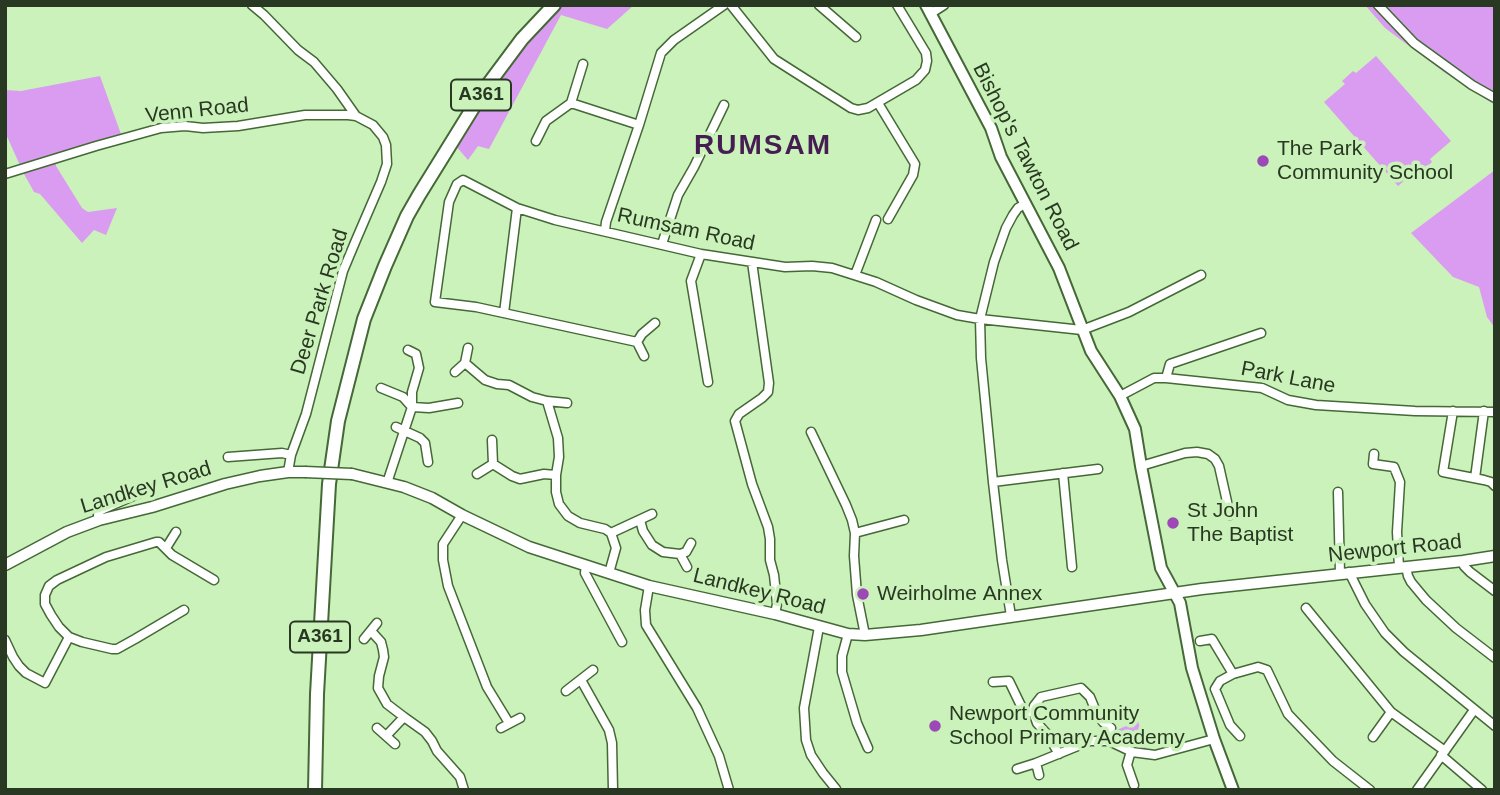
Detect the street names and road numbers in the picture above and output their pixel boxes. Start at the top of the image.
street label: Bishop's Tawton Road [967,59,1083,255]
road number: A361 [451,80,511,110]
street label: Venn Road [144,93,250,129]
street label: Rumsam Road [615,203,757,257]
street label: Deer Park Road [286,226,354,378]
street label: Park Lane [1239,356,1337,400]
street label: Landkey Road [78,456,214,520]
street label: Newport Road [1327,529,1463,569]
street label: Landkey Road [690,563,828,621]
road number: A361 [290,622,350,652]

